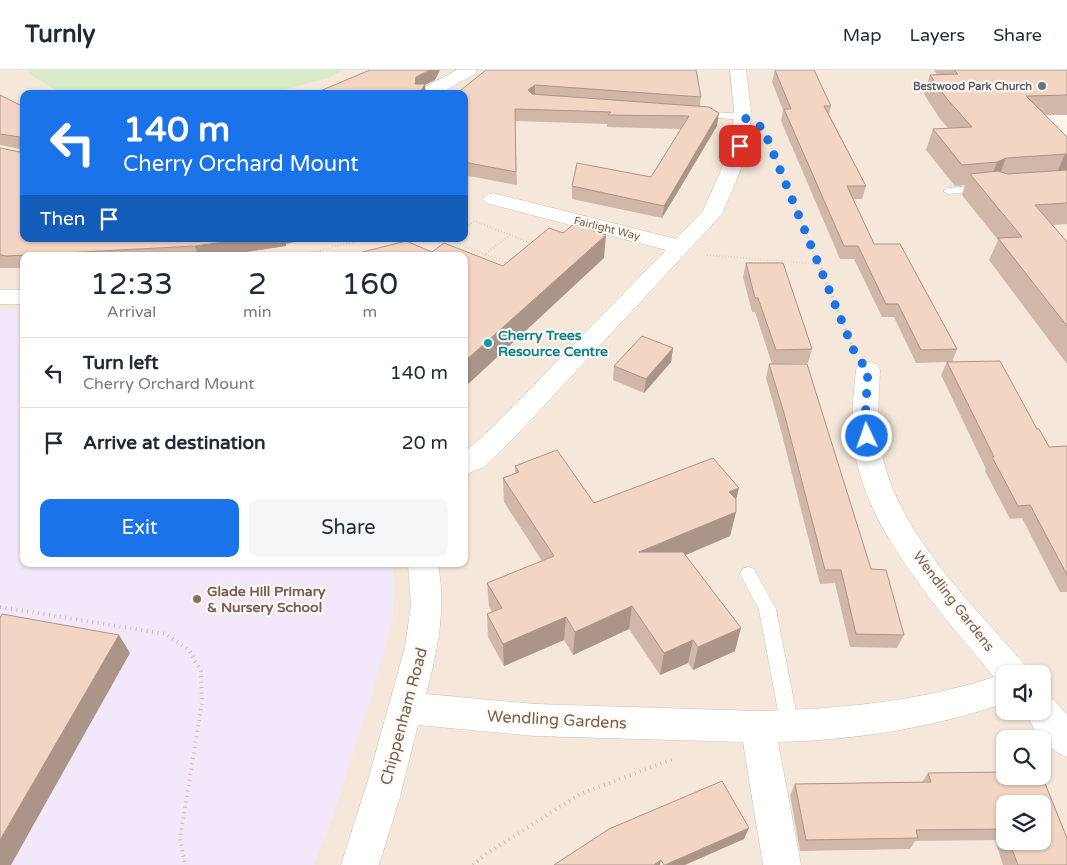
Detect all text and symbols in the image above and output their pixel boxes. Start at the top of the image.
text: Turnly [25,20,95,49]
text: Map [843,24,882,46]
text: Layers [910,24,965,46]
text: Share [993,24,1042,46]
place label: Bestwood Park Church [913,80,1032,93]
marker: Bestwood Park Church [1036,80,1048,92]
text: 140 m [123,109,230,151]
icon: left [40,110,105,175]
pin [719,125,761,167]
icon: arrive [726,132,754,160]
text: Cherry Orchard Mount [123,151,359,177]
icon: arrive [95,205,123,233]
text: Then [40,208,85,230]
street label: Fairlight Way [572,214,641,243]
text: 12:33 [90,266,173,303]
text: 2 [248,266,267,303]
text: 160 [342,266,398,303]
text: Arrival [107,302,156,322]
text: min [243,302,272,322]
text: m [362,302,377,322]
place label: Cherry Trees Resource Centre [498,327,608,360]
marker: Cherry Trees Resource Centre [482,337,494,349]
text: Turn left [83,352,159,374]
icon: left [40,359,68,387]
text: 140 m [390,362,448,384]
text: Cherry Orchard Mount [83,374,254,394]
position arrow [840,409,892,461]
icon: arrive [40,429,68,457]
text: Arrive at destination [83,432,266,454]
text: 20 m [402,432,448,454]
button: Exit [40,499,239,557]
button: Share [249,499,448,557]
street label: Wendling Gardens [909,548,998,655]
place label: Glade Hill Primary & Nursery School [207,583,326,616]
marker: Glade Hill Primary & Nursery School [191,593,203,605]
street label: Chippenham Road [376,645,432,787]
map controls [996,665,1051,850]
button: sound [996,665,1051,720]
street label: Wendling Gardens [487,706,627,734]
button: search [996,730,1051,785]
button: layers [996,795,1051,850]

